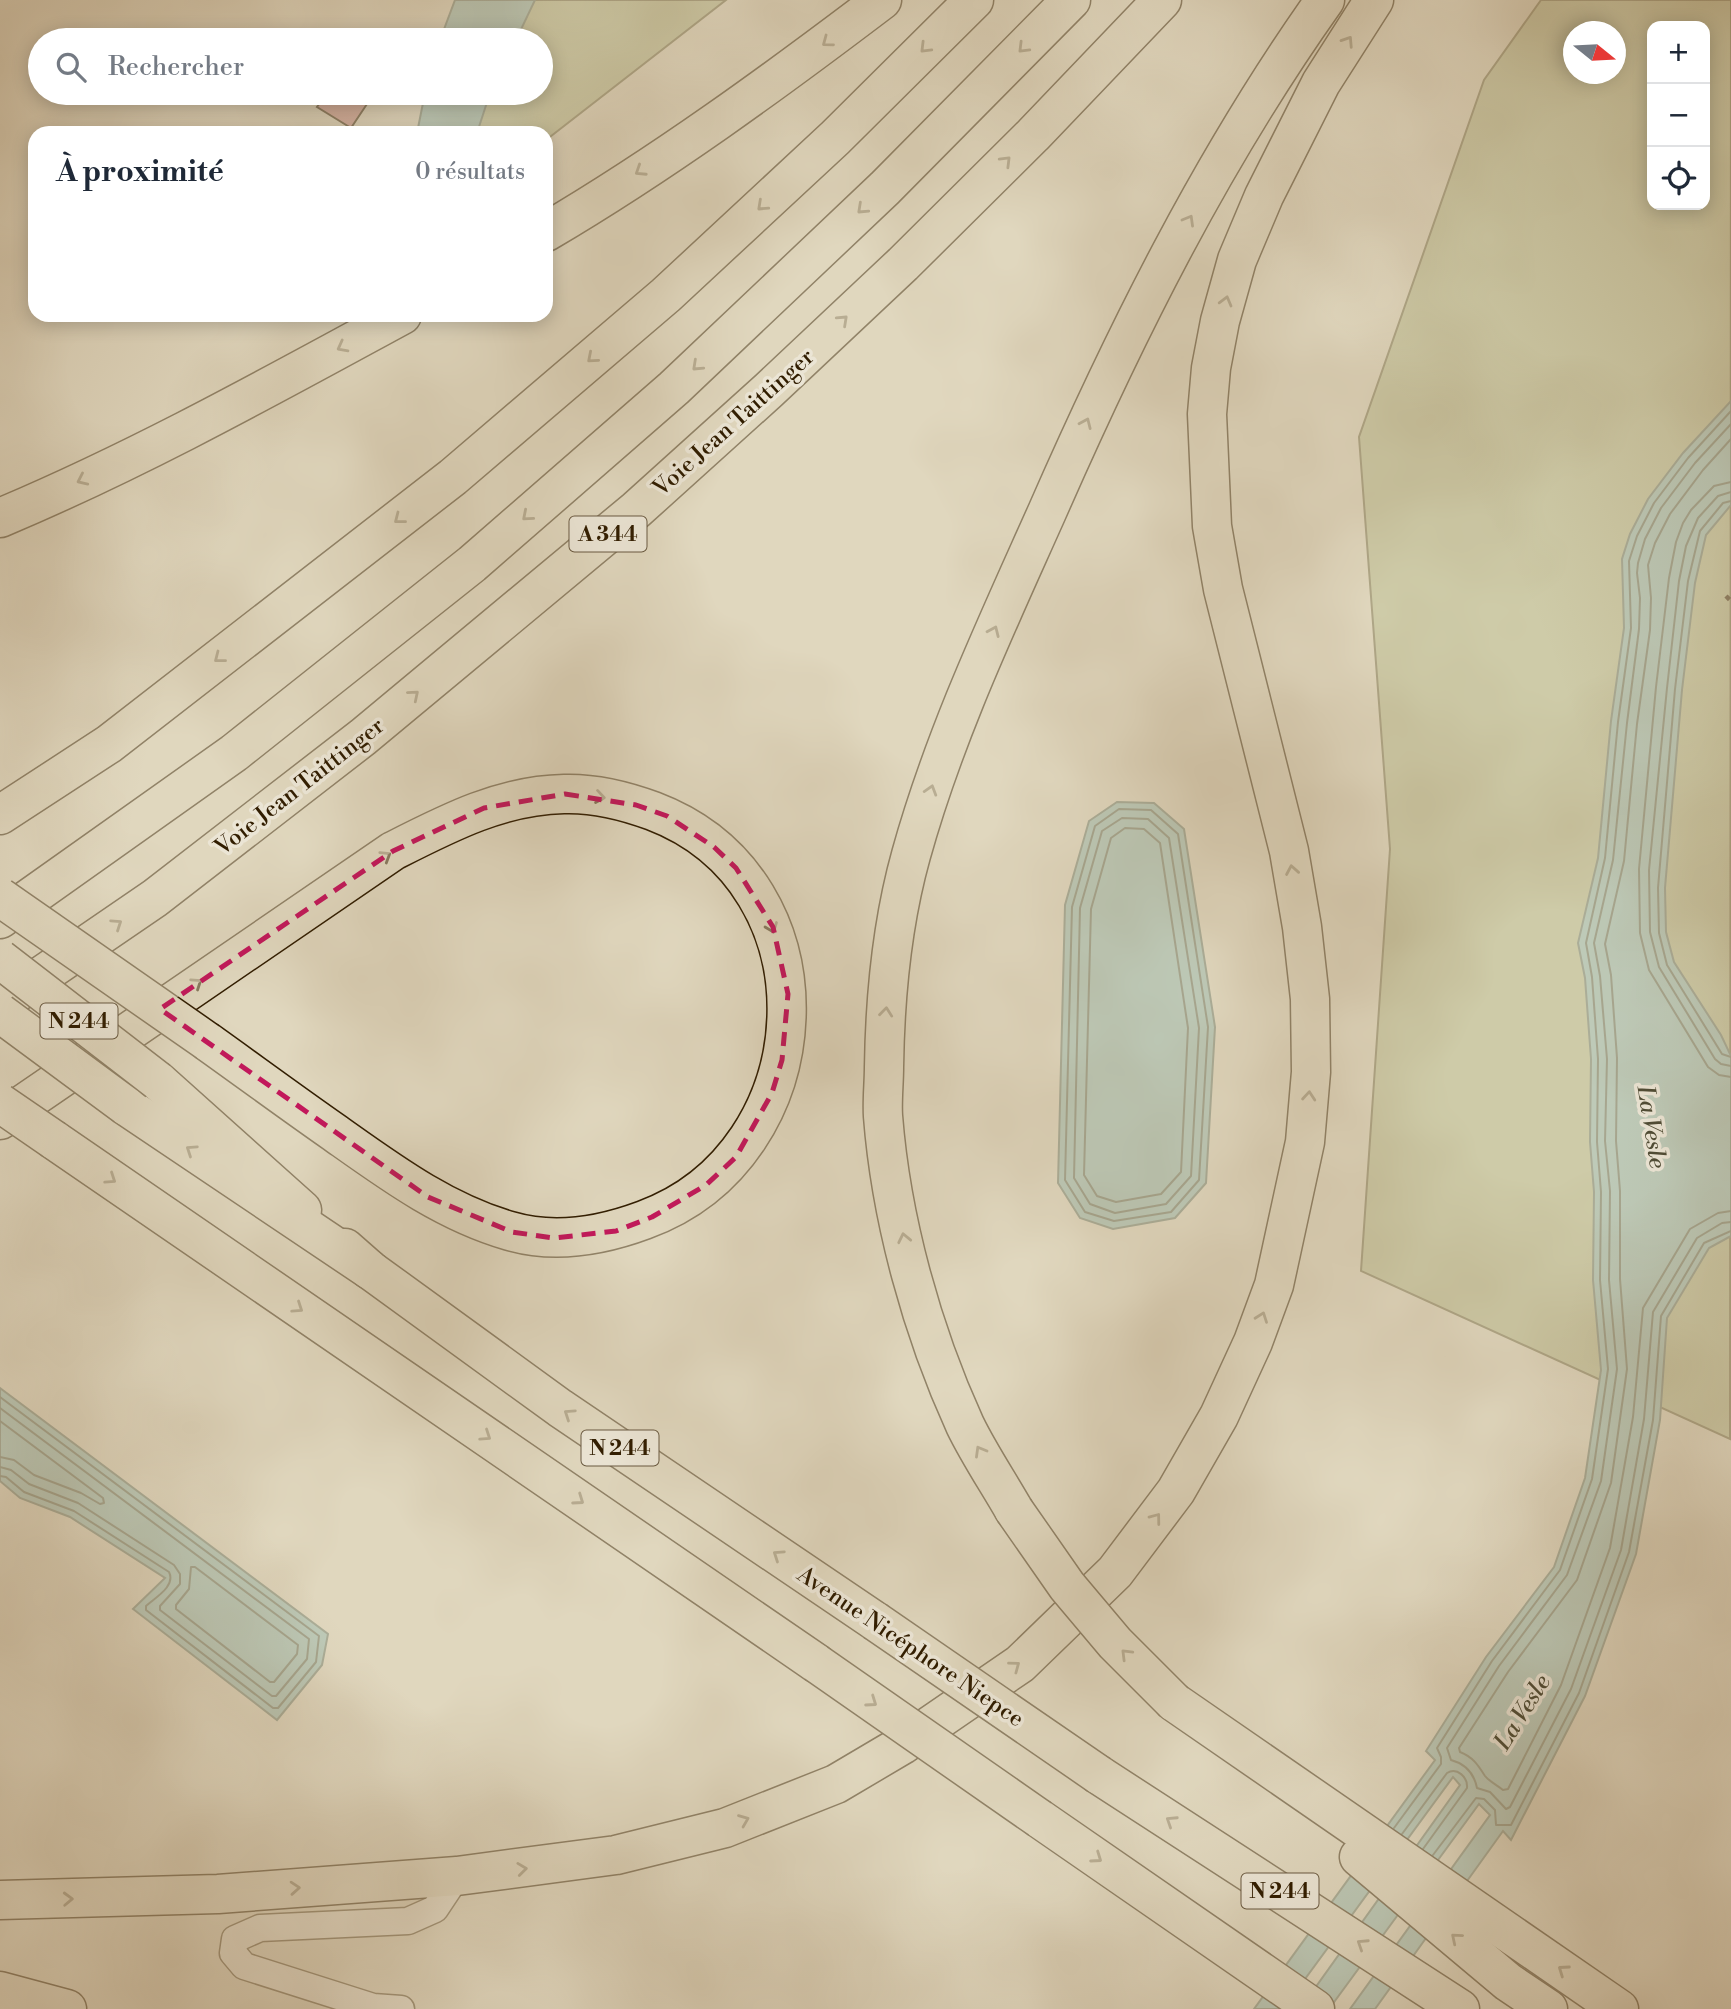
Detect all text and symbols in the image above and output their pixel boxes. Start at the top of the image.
north arrow [1563,21,1626,84]
map controls [1647,21,1710,210]
button: + [1647,21,1710,84]
search box [28,28,553,105]
one-way arrow [823,33,835,46]
one-way arrow [1339,36,1352,49]
one-way arrow [921,40,934,53]
one-way arrow [1018,40,1031,53]
icon: search [52,48,90,86]
text: Rechercher [108,51,244,83]
button: − [1647,84,1710,147]
button: locate [1647,147,1710,210]
text: À proximité [56,153,224,191]
one-way arrow [998,157,1011,170]
text: 0 résultats [415,158,525,186]
one-way arrow [635,163,648,176]
one-way arrow [757,198,770,210]
one-way arrow [857,201,870,214]
one-way arrow [1181,214,1194,227]
one-way arrow [1217,295,1232,307]
one-way arrow [835,316,848,329]
one-way arrow [337,339,350,353]
street label: Voie Jean Taittinger [647,343,820,503]
one-way arrow [587,350,600,362]
one-way arrow [692,357,705,370]
one-way arrow [1078,417,1092,430]
one-way arrow [77,472,89,486]
one-way arrow [522,508,535,520]
one-way arrow [394,510,406,523]
road number: A 344 [570,516,646,552]
one-way arrow [986,626,1000,638]
one-way arrow [214,650,227,663]
one-way arrow [405,691,418,703]
street label: Voie Jean Taittinger [209,712,390,862]
one-way arrow [922,784,937,796]
one-way arrow [594,790,606,805]
one-way arrow [378,852,391,865]
one-way arrow [1285,864,1300,875]
one-way arrow [109,920,122,932]
one-way arrow [764,922,778,934]
one-way arrow [189,979,202,992]
road number: N 244 [41,1004,118,1038]
one-way arrow [878,1006,893,1017]
water label: La Vesle [1630,1083,1672,1171]
one-way arrow [1301,1090,1316,1101]
one-way arrow [186,1145,199,1158]
one-way arrow [103,1171,116,1183]
one-way arrow [897,1232,912,1244]
one-way arrow [290,1299,303,1312]
one-way arrow [1254,1312,1268,1324]
one-way arrow [564,1410,577,1422]
one-way arrow [478,1428,491,1440]
road number: N 244 [582,1430,658,1466]
one-way arrow [975,1446,988,1458]
one-way arrow [571,1492,584,1504]
one-way arrow [1147,1513,1160,1526]
one-way arrow [773,1551,786,1563]
street label: Avenue Nicéphore Niepce [791,1560,1029,1733]
one-way arrow [1121,1649,1134,1662]
one-way arrow [1008,1662,1020,1675]
water label: La Vesle [1488,1669,1558,1757]
one-way arrow [864,1694,877,1706]
one-way arrow [737,1815,749,1829]
one-way arrow [1166,1817,1179,1829]
one-way arrow [1089,1850,1102,1863]
one-way arrow [517,1862,528,1877]
road number: N 244 [1242,1874,1318,1909]
one-way arrow [290,1881,301,1896]
one-way arrow [63,1892,74,1907]
one-way arrow [1451,1934,1464,1946]
one-way arrow [1357,1940,1370,1953]
one-way arrow [1558,1966,1571,1978]

